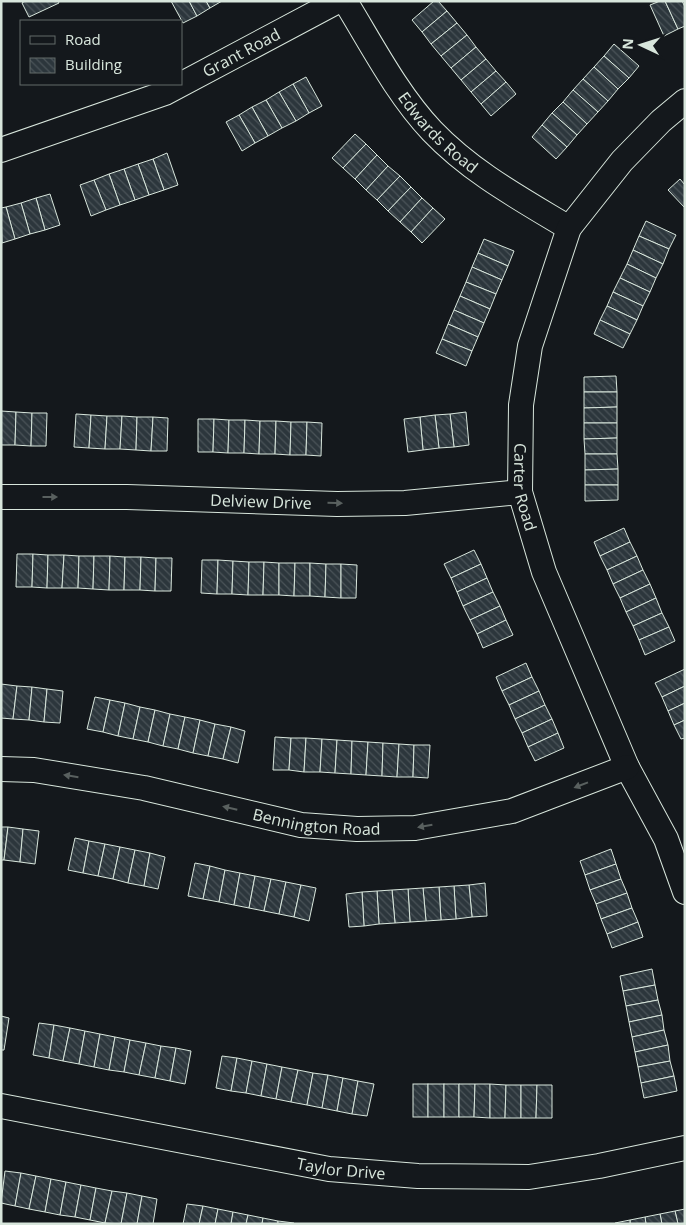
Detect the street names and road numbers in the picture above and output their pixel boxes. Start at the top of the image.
street label: Grant Road [199,23,284,82]
street label: Edwards Road [393,87,483,178]
street label: Carter Road [509,443,542,534]
street label: Delview Drive [210,489,312,514]
street label: Bennington Road [251,803,381,840]
street label: Taylor Drive [295,1152,386,1184]

